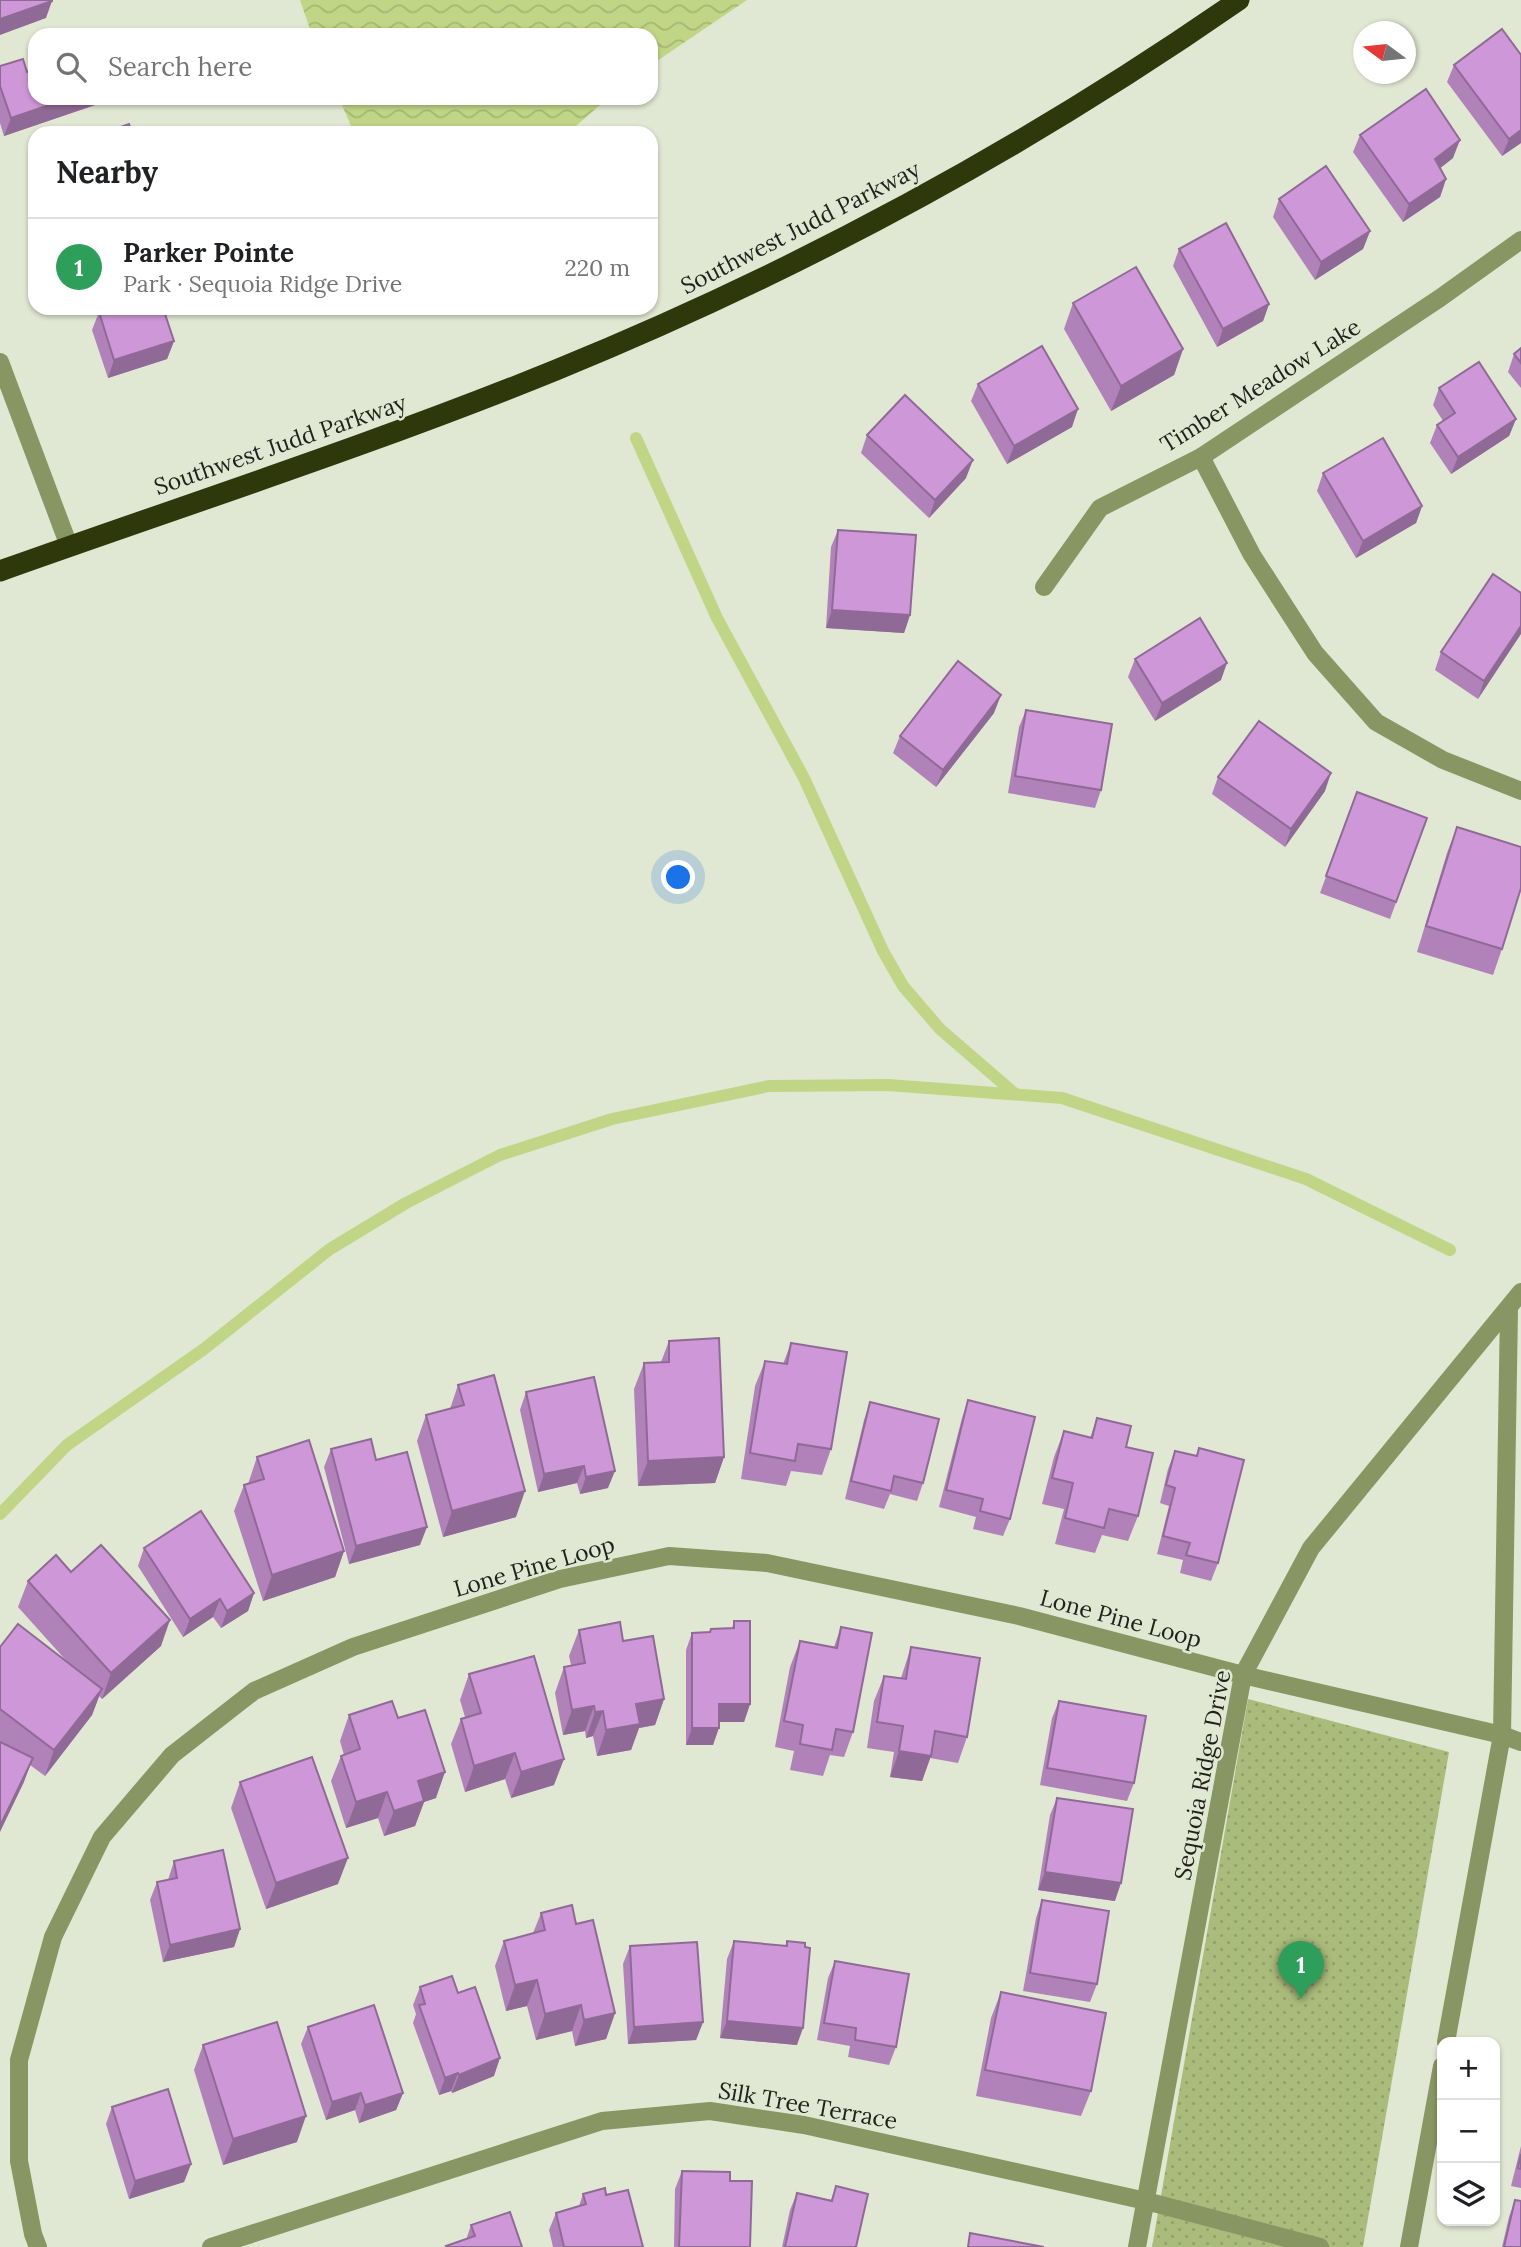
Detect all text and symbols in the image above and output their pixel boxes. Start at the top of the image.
north arrow [1353,21,1416,84]
search box [28,28,658,105]
icon: search [52,48,90,86]
text: Search here [108,50,252,83]
text: Nearby [56,153,158,191]
street label: Southwest Judd Parkway [675,154,925,300]
text: Parker Pointe [123,236,294,269]
text: 1 [74,253,84,282]
text: 220 m [564,253,630,282]
text: Park · Sequoia Ridge Drive [123,269,402,298]
street label: Timber Meadow Lake [1155,312,1365,458]
street label: Southwest Judd Parkway [150,387,411,501]
your location [661,860,695,894]
street label: Lone Pine Loop [450,1529,618,1603]
street label: Lone Pine Loop [1037,1583,1205,1653]
street label: Sequoia Ridge Drive [1167,1667,1237,1883]
pin: 1 [1278,1941,1324,1999]
map controls [1437,2037,1500,2226]
button: + [1437,2037,1500,2100]
street label: Silk Tree Terrace [716,2075,900,2135]
button: − [1437,2100,1500,2163]
button: layers [1437,2163,1500,2226]

